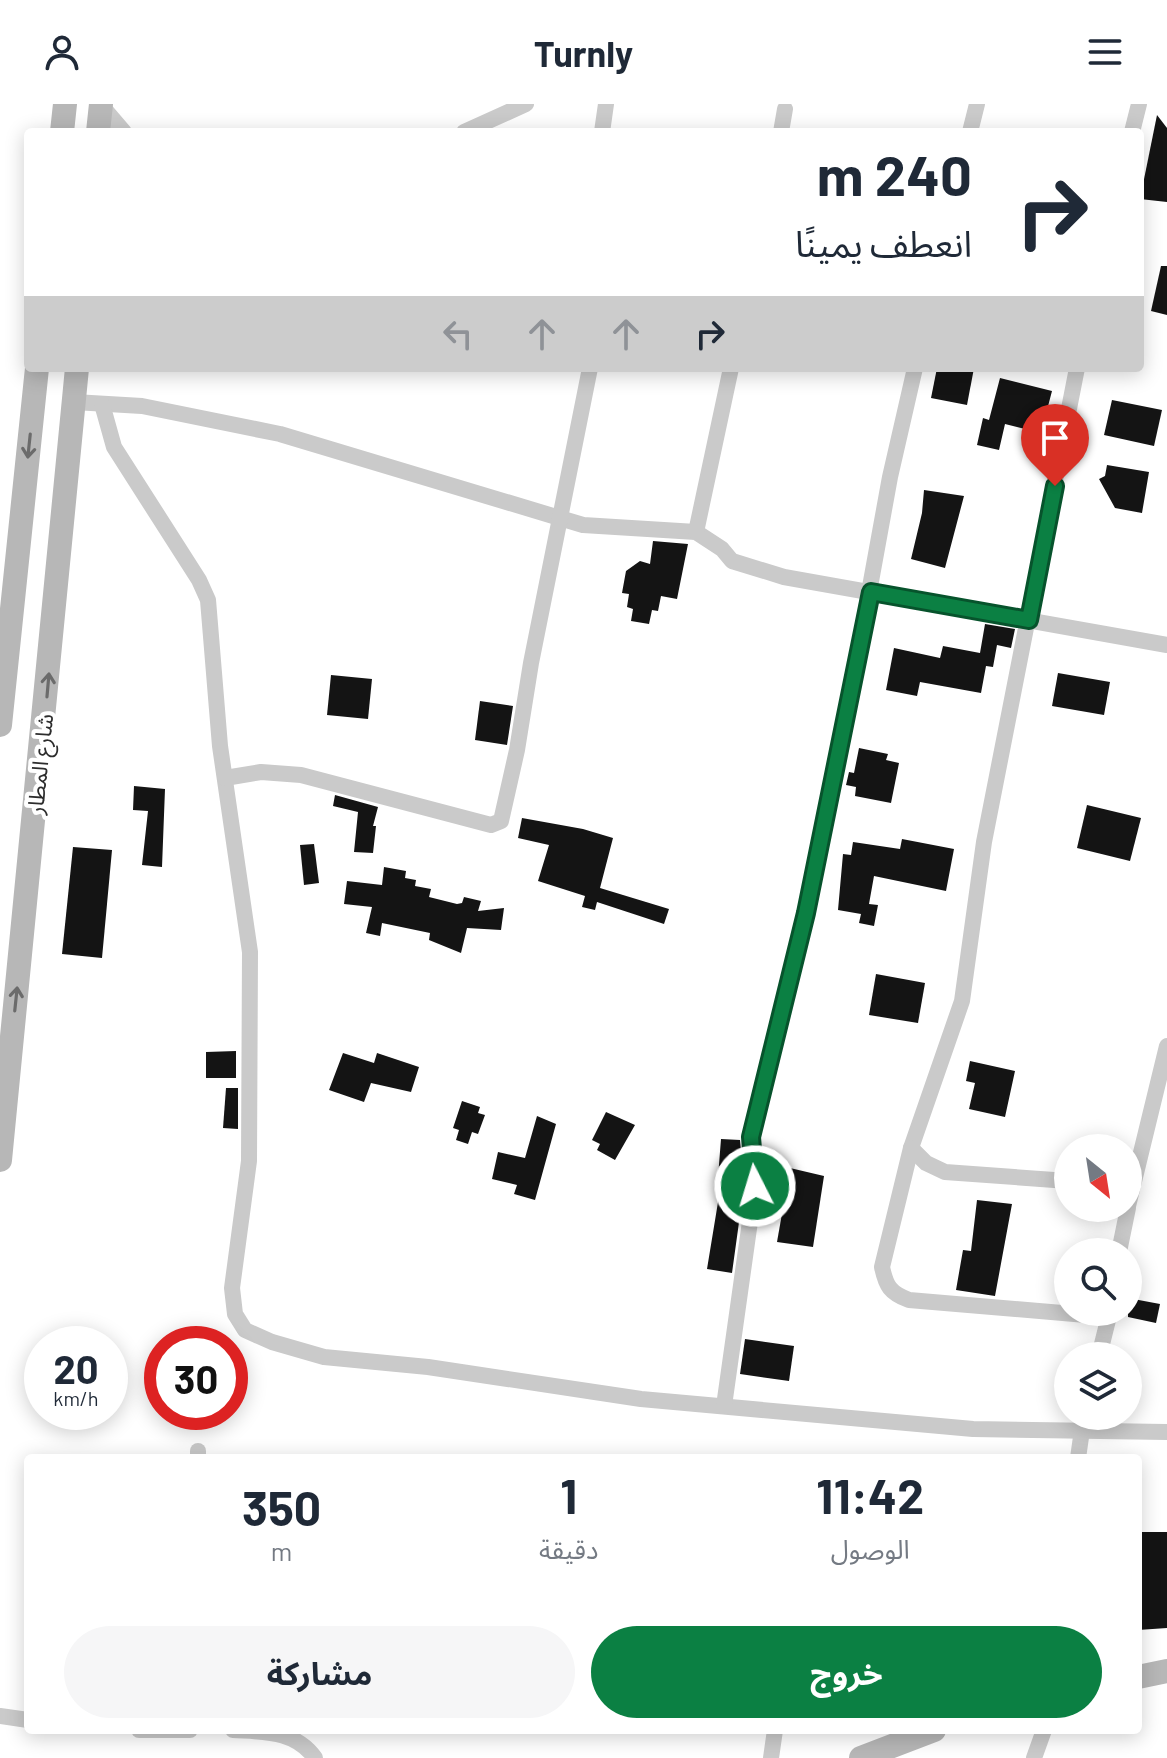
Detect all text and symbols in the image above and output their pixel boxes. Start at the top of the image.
icon: person [40,30,84,74]
icon: menu [1083,30,1127,74]
text: Turnly [534,31,633,74]
text: 240 m [817,140,972,207]
icon: right [1000,160,1104,264]
text: انعطف يمينًا [795,221,972,264]
icon: left [436,312,480,356]
icon: ahead [520,312,564,356]
icon: ahead [604,312,648,356]
icon: right [688,312,732,356]
pin [1021,404,1089,486]
icon: arrive [1033,416,1077,460]
one-way arrow [22,432,37,459]
one-way arrow [40,672,55,699]
street label: شارع المطار [21,712,62,817]
one-way arrow [9,986,24,1013]
north arrow [1054,1134,1142,1222]
map controls [1054,1134,1142,1430]
position arrow [713,1144,797,1228]
button: search [1054,1238,1142,1326]
speed limit sign: 30 [144,1326,248,1430]
button: layers [1054,1342,1142,1430]
text: 20 [53,1344,99,1392]
text: km/h [53,1386,99,1410]
text: 1 [560,1466,577,1524]
text: 11:42 [816,1466,924,1524]
text: 350 [242,1478,321,1536]
text: دقيقة [539,1533,598,1564]
text: الوصول [831,1533,910,1564]
text: m [271,1535,292,1566]
button: مشاركة [64,1626,575,1718]
button: خروج [591,1626,1102,1718]

